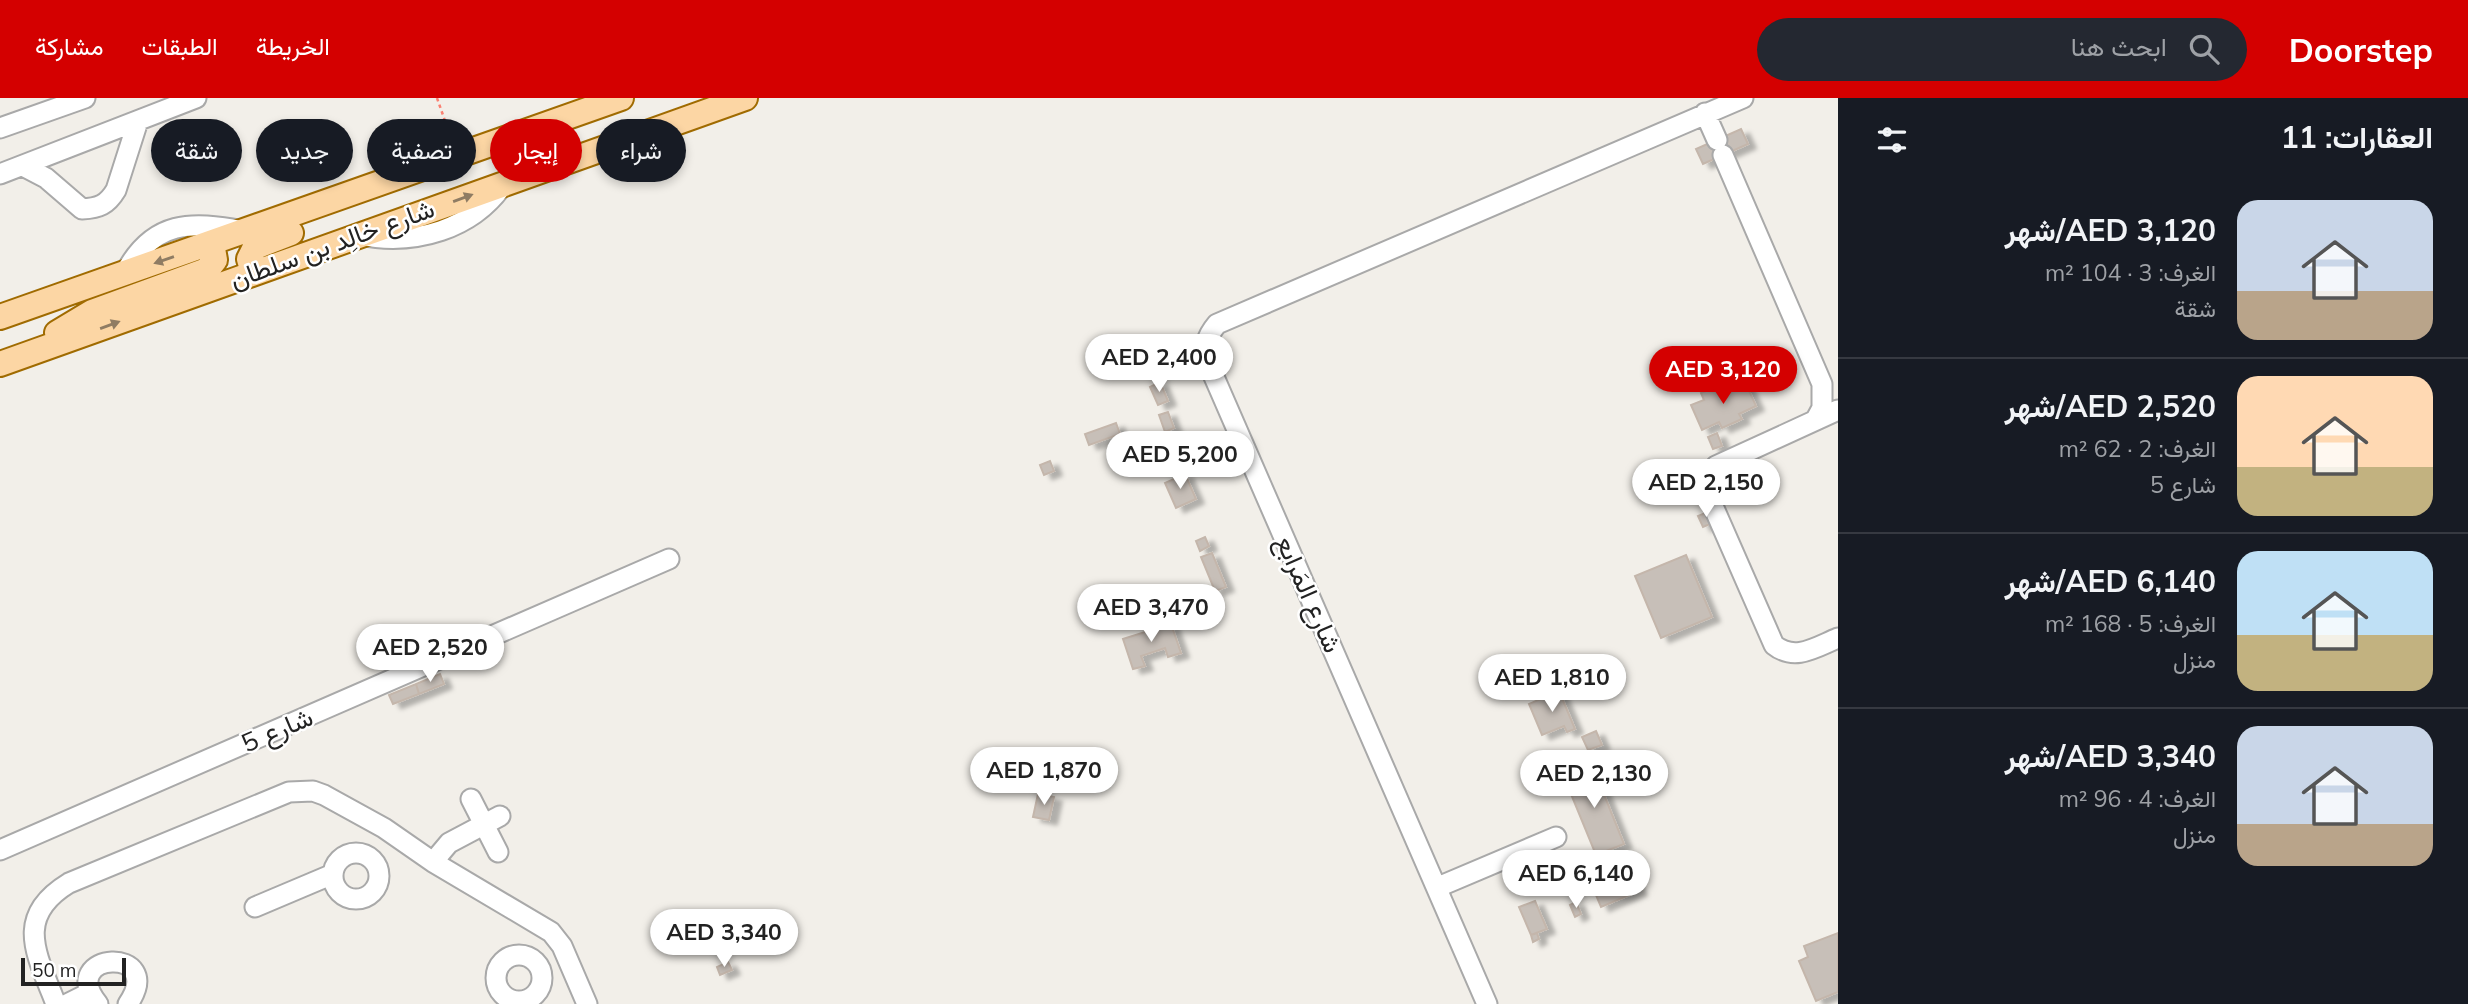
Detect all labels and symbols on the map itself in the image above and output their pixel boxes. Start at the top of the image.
street label: شارع خالِد بن سلطان [225,191,439,298]
one-way arrow [452,192,473,203]
one-way arrow [153,255,174,266]
one-way arrow [100,319,121,330]
pin: AED 2,400 [1079,334,1239,394]
pin: AED 3,120 [1643,346,1803,406]
pin: AED 5,200 [1100,432,1260,491]
pin: AED 2,150 [1626,460,1786,519]
street label: شارع المَرابع [1267,530,1350,658]
pin: AED 3,470 [1071,584,1231,644]
pin: AED 2,520 [350,624,510,684]
pin: AED 1,810 [1472,654,1632,714]
street label: شارع 5 [236,700,318,761]
pin: AED 1,870 [964,748,1124,807]
pin: AED 2,130 [1514,750,1674,810]
pin: AED 6,140 [1496,850,1656,910]
pin: AED 3,340 [644,910,804,969]
scale bar [21,955,126,987]

